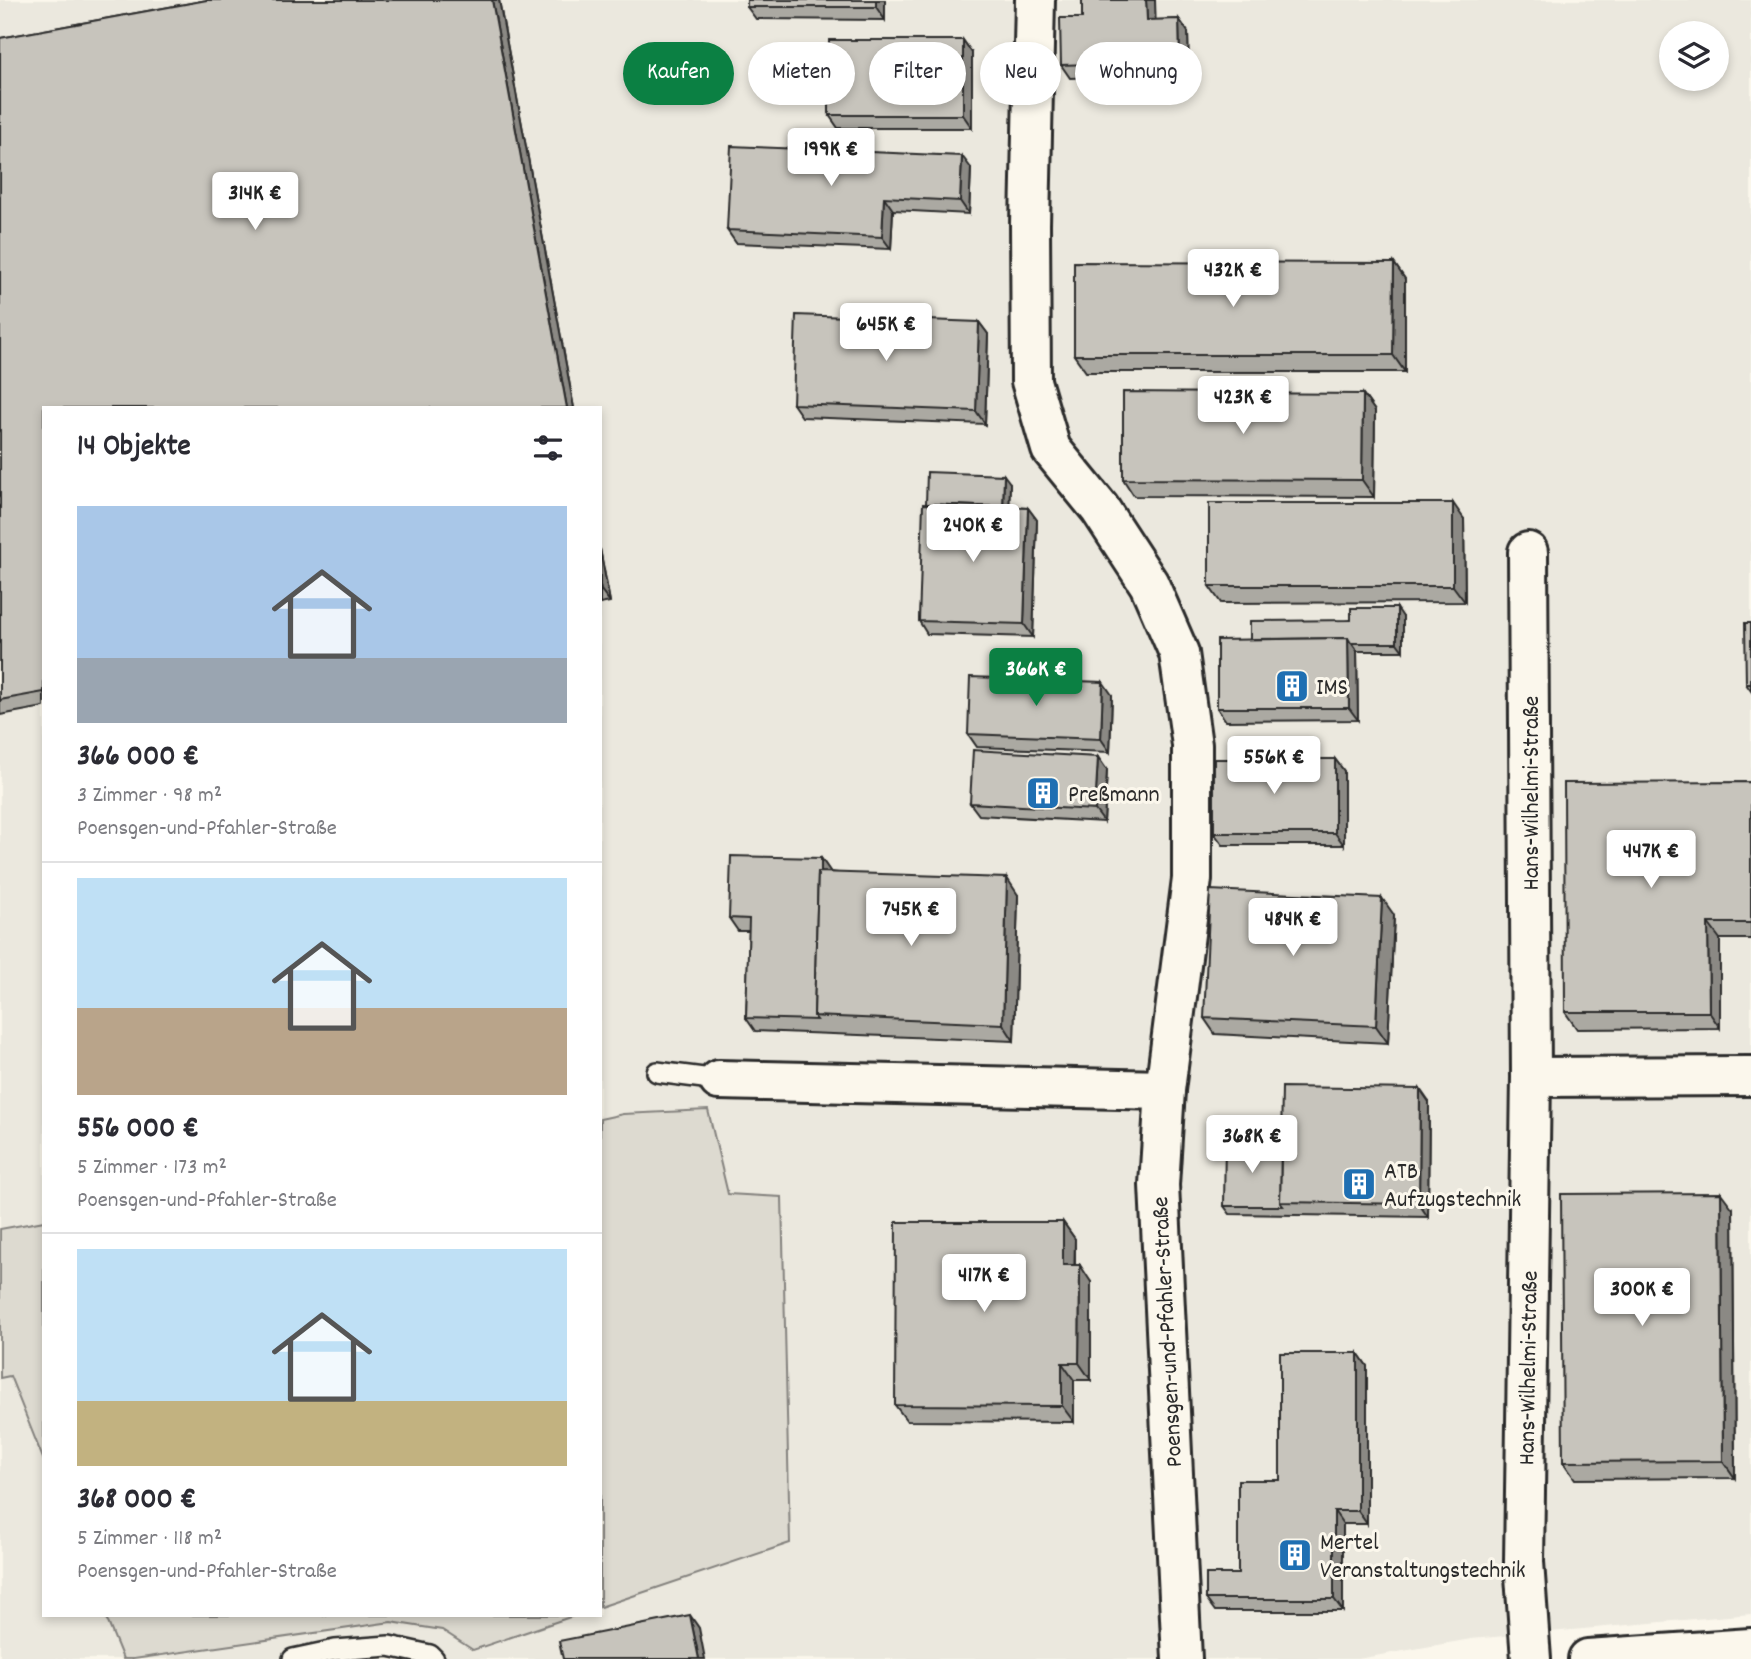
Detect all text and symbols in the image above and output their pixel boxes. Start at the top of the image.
map controls [1659,21,1729,91]
button: layers [1659,21,1729,91]
chip: Kaufen [623,42,734,105]
chip: Mieten [748,42,855,105]
chip: Filter [869,42,966,105]
chip: Neu [980,42,1061,105]
chip: Wohnung [1075,42,1202,105]
pin: 199K € [774,128,888,188]
text: 199K € [804,134,858,167]
pin: 314K € [198,173,312,232]
text: 314K € [228,178,282,211]
pin: 432K € [1176,250,1290,309]
text: 432K € [1204,255,1262,288]
pin: 645K € [829,304,943,363]
text: 645K € [856,309,916,342]
pin: 423K € [1186,376,1300,436]
text: 423K € [1214,382,1272,415]
text: 14 Objekte [77,427,191,470]
icon: filters [529,429,567,467]
pin: 240K € [916,504,1030,564]
text: 240K € [943,510,1003,543]
icon: home [259,551,385,677]
pin: 366K € [979,648,1093,708]
text: 366K € [1005,654,1067,687]
building icon: IMS [1273,667,1311,705]
place label: IMS [1316,672,1348,706]
street label: Hans-Wilhelmi-Straße [1516,696,1550,890]
pin: 556K € [1217,736,1331,796]
text: 366 000 € [77,737,199,780]
text: 556K € [1243,742,1305,775]
building icon: Preßmann [1024,774,1062,812]
place label: Preßmann [1068,779,1160,813]
text: 3 Zimmer · 98 m² [77,780,222,813]
text: Poensgen-und-Pfahler-Straße [77,813,337,846]
pin: 447K € [1594,830,1708,890]
text: 447K € [1623,836,1679,869]
pin: 745K € [854,888,968,948]
text: 745K € [882,894,940,927]
pin: 484K € [1236,898,1350,958]
text: 484K € [1264,904,1322,937]
icon: home [259,923,385,1049]
text: 556 000 € [77,1109,199,1152]
pin: 368K € [1195,1116,1309,1175]
text: 368K € [1222,1121,1282,1154]
text: 5 Zimmer · 173 m² [77,1152,227,1185]
place label: ATB Aufzugstechnik [1384,1156,1521,1218]
building icon: ATB Aufzugstechnik [1340,1165,1378,1203]
text: Poensgen-und-Pfahler-Straße [77,1185,337,1218]
street label: Poensgen-und-Pfahler-Straße [1145,1196,1193,1468]
pin: 417K € [927,1254,1041,1314]
text: 417K € [958,1260,1010,1293]
pin: 300K € [1585,1268,1699,1328]
street label: Hans-Wilhelmi-Straße [1511,1270,1549,1466]
text: 300K € [1610,1274,1674,1307]
icon: home [259,1294,385,1420]
text: 368 000 € [77,1480,197,1523]
text: 5 Zimmer · 118 m² [77,1523,222,1556]
place label: Mertel Veranstaltungstechnik [1320,1527,1526,1589]
building icon: Mertel Veranstaltungstechnik [1276,1536,1314,1574]
text: Poensgen-und-Pfahler-Straße [77,1556,337,1589]

